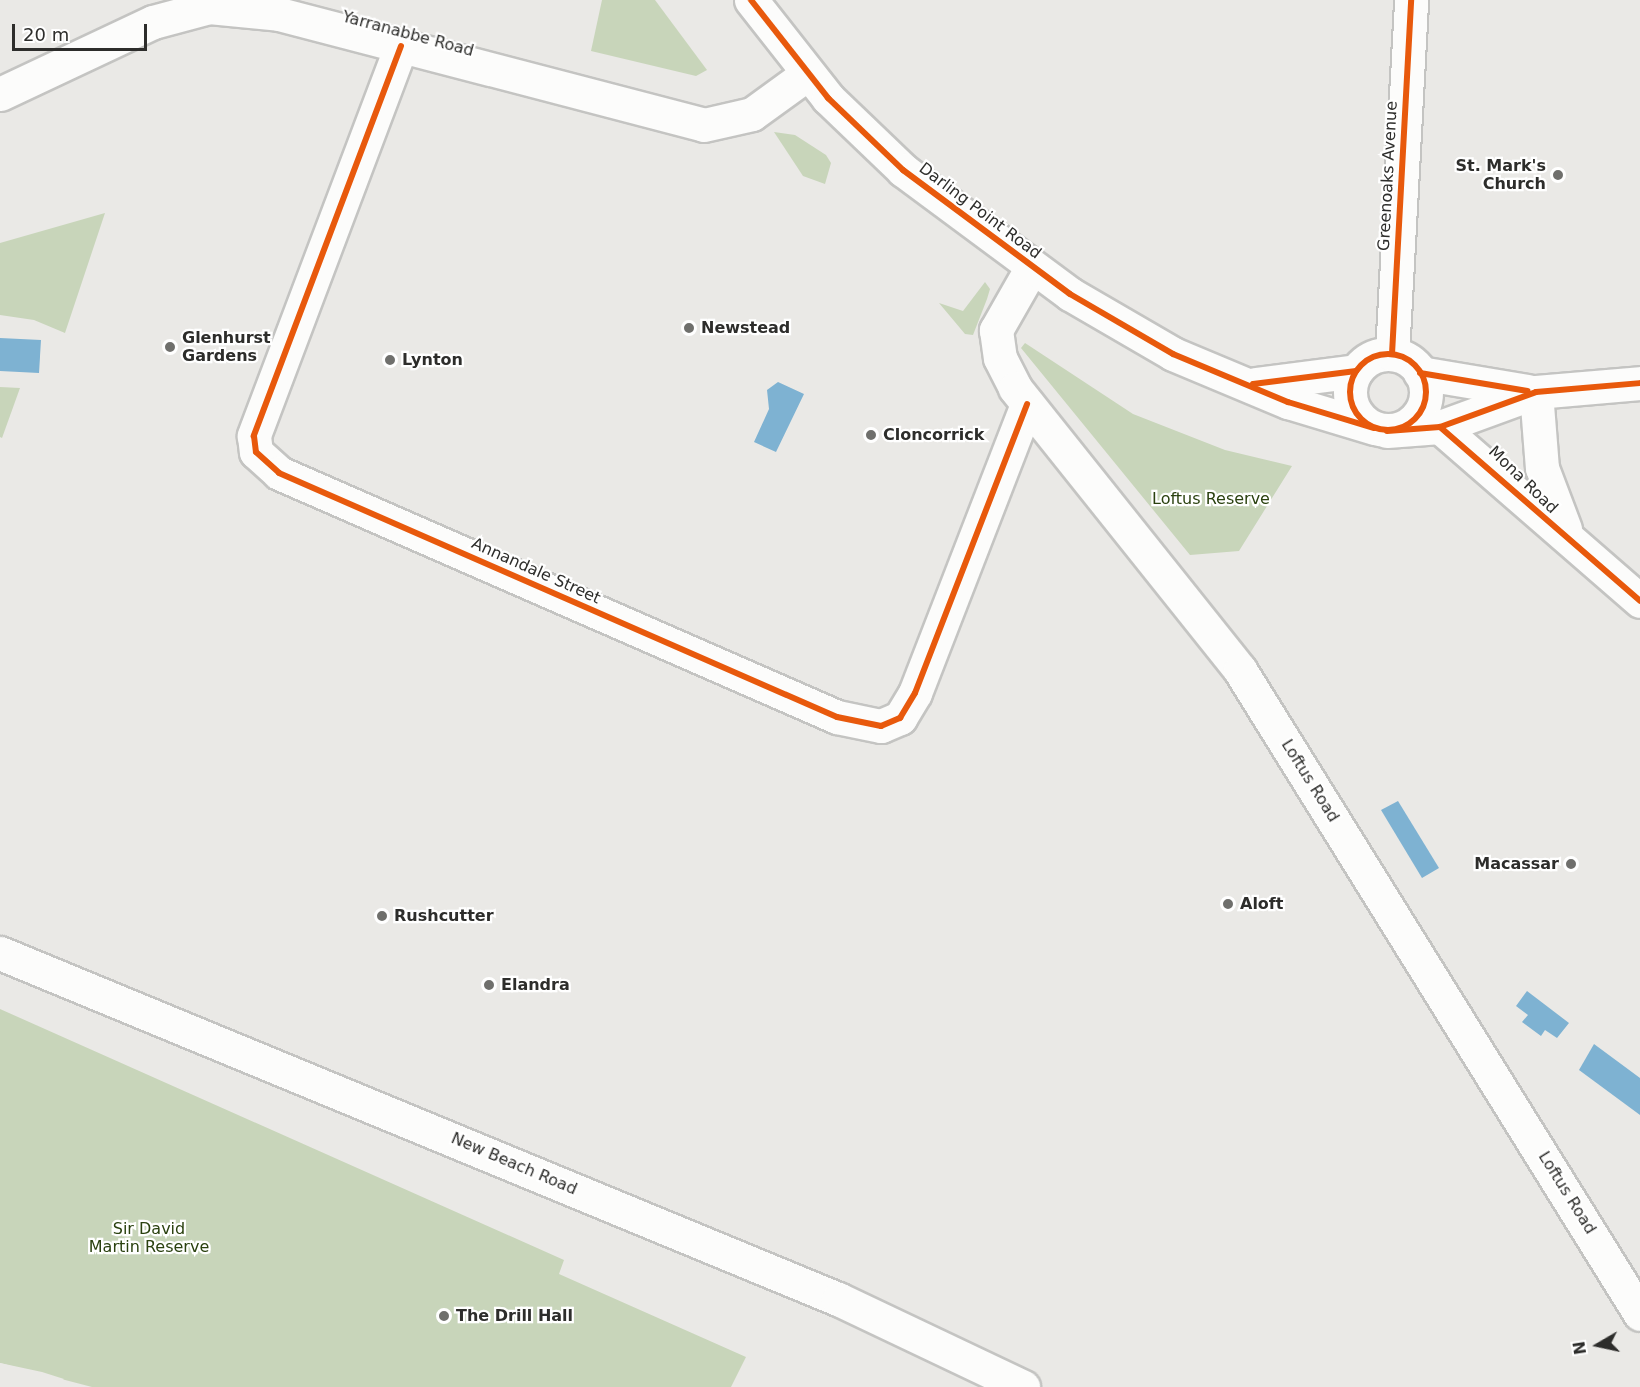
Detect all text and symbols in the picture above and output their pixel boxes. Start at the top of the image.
street label: Yarranabbe Road [340,7,476,61]
scale bar [15,12,150,50]
text: 20 m [23,24,69,45]
street label: Greenoaks Avenue [1374,101,1402,251]
place label: St. Mark's Church [1456,156,1546,194]
street label: Darling Point Road [915,159,1045,263]
marker: St. Mark's Church [1551,168,1565,182]
place label: Newstead [701,318,790,338]
marker: Newstead [682,321,696,335]
place label: Glenhurst Gardens [182,328,271,366]
marker: Glenhurst Gardens [163,340,177,354]
place label: Lynton [402,350,463,370]
marker: Lynton [383,353,397,367]
place label: Cloncorrick [883,425,984,445]
marker: Cloncorrick [864,428,878,442]
street label: Mona Road [1484,442,1562,518]
park label: Loftus Reserve [1152,489,1270,509]
street label: Annandale Street [469,534,603,608]
street label: Loftus Road [1277,736,1343,826]
place label: Macassar [1474,854,1559,874]
marker: Macassar [1564,857,1578,871]
place label: Aloft [1240,894,1283,914]
marker: Aloft [1221,897,1235,911]
place label: Rushcutter [394,906,494,926]
marker: Rushcutter [375,909,389,923]
place label: Elandra [501,975,570,995]
marker: Elandra [482,978,496,992]
street label: New Beach Road [448,1129,580,1199]
street label: Loftus Road [1534,1148,1600,1238]
park label: Sir David Martin Reserve [89,1219,209,1257]
place label: The Drill Hall [456,1306,573,1326]
marker: The Drill Hall [437,1309,451,1323]
north arrow [1568,1315,1628,1375]
text: N [1569,1340,1590,1356]

